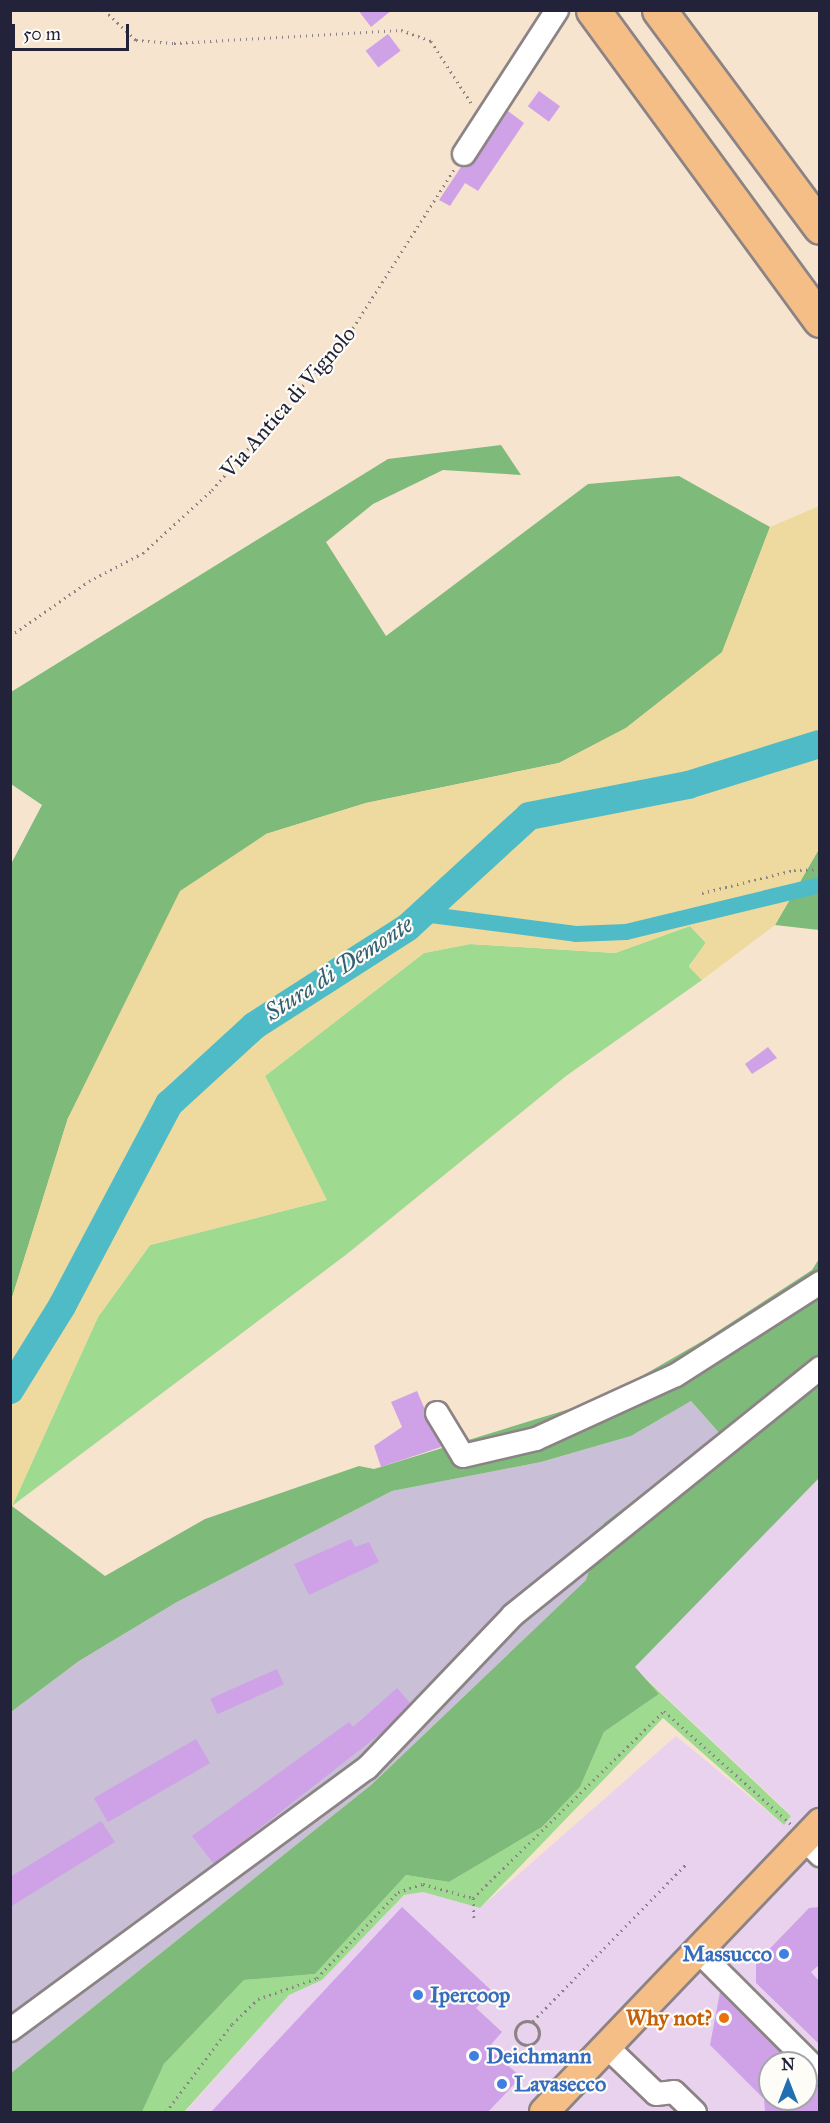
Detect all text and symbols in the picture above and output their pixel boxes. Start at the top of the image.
scale bar [15,12,132,50]
text: 50 m [23,23,61,45]
street label: Via Antica di Vignolo [215,321,361,483]
water label: Stura di Demonte [260,910,418,1028]
place label: Massucco [682,1941,772,1967]
marker: Massucco [777,1947,791,1961]
place label: Ipercoop [430,1982,510,2008]
marker: Ipercoop [411,1988,425,2002]
place label: Why not? [626,2005,712,2031]
marker: Why not? [717,2011,731,2025]
place label: Deichmann [486,2043,592,2069]
marker: Deichmann [467,2049,481,2063]
north arrow [758,2051,818,2111]
text: N [781,2055,795,2074]
place label: Lavasecco [514,2071,606,2097]
marker: Lavasecco [495,2077,509,2091]

